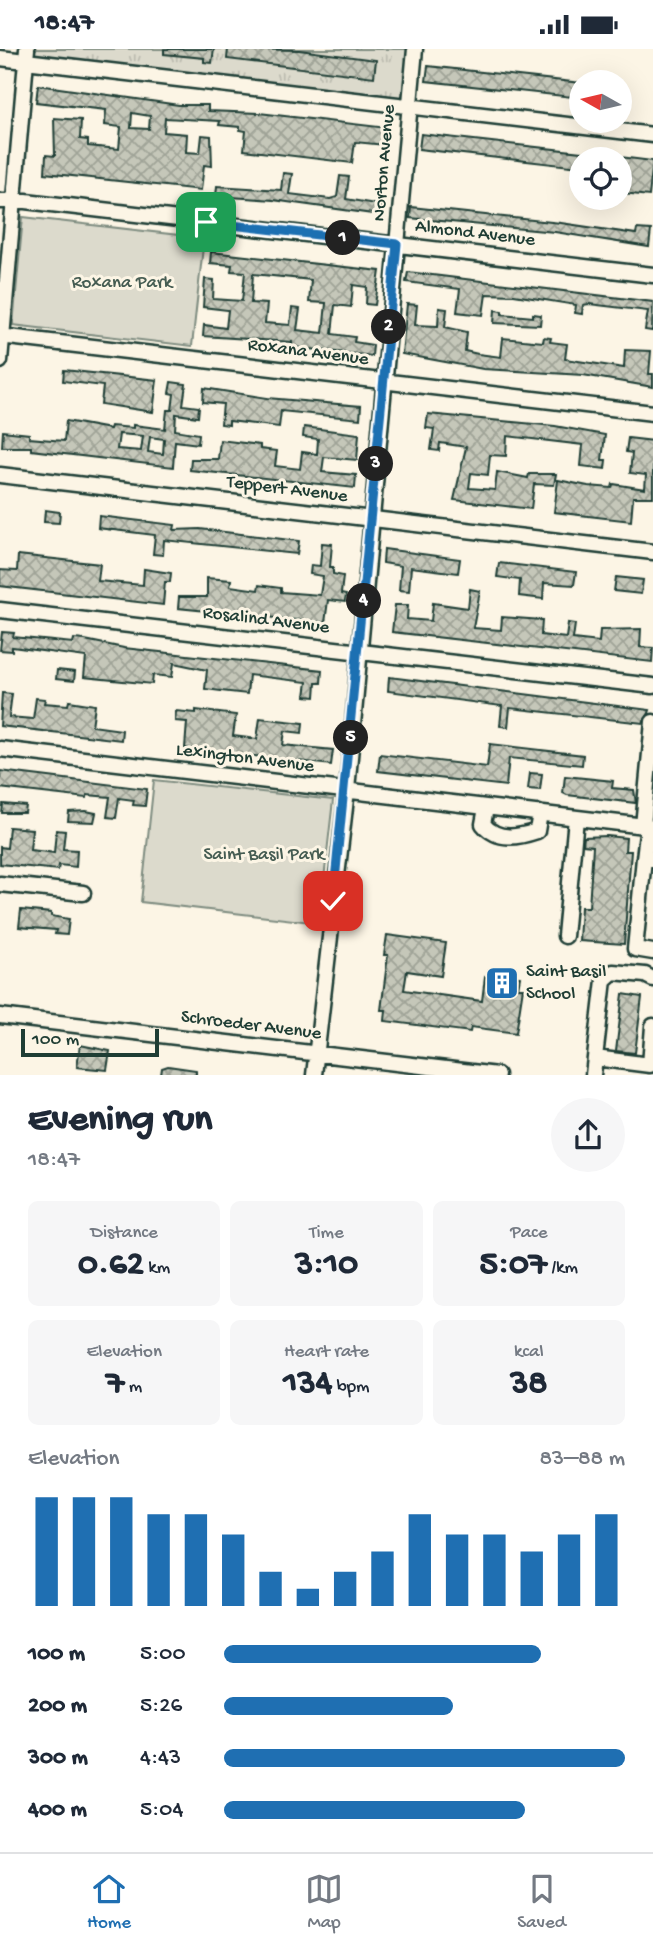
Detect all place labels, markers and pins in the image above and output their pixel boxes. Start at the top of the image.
pin [176,192,236,252]
pin: 1 [326,221,360,255]
pin: 2 [372,309,406,345]
pin: 3 [358,447,394,481]
pin: 4 [346,583,382,619]
pin: 5 [334,721,368,755]
pin [303,871,363,931]
place label: Saint Basil School [526,961,606,1006]
building icon: Saint Basil School [483,964,521,1002]

